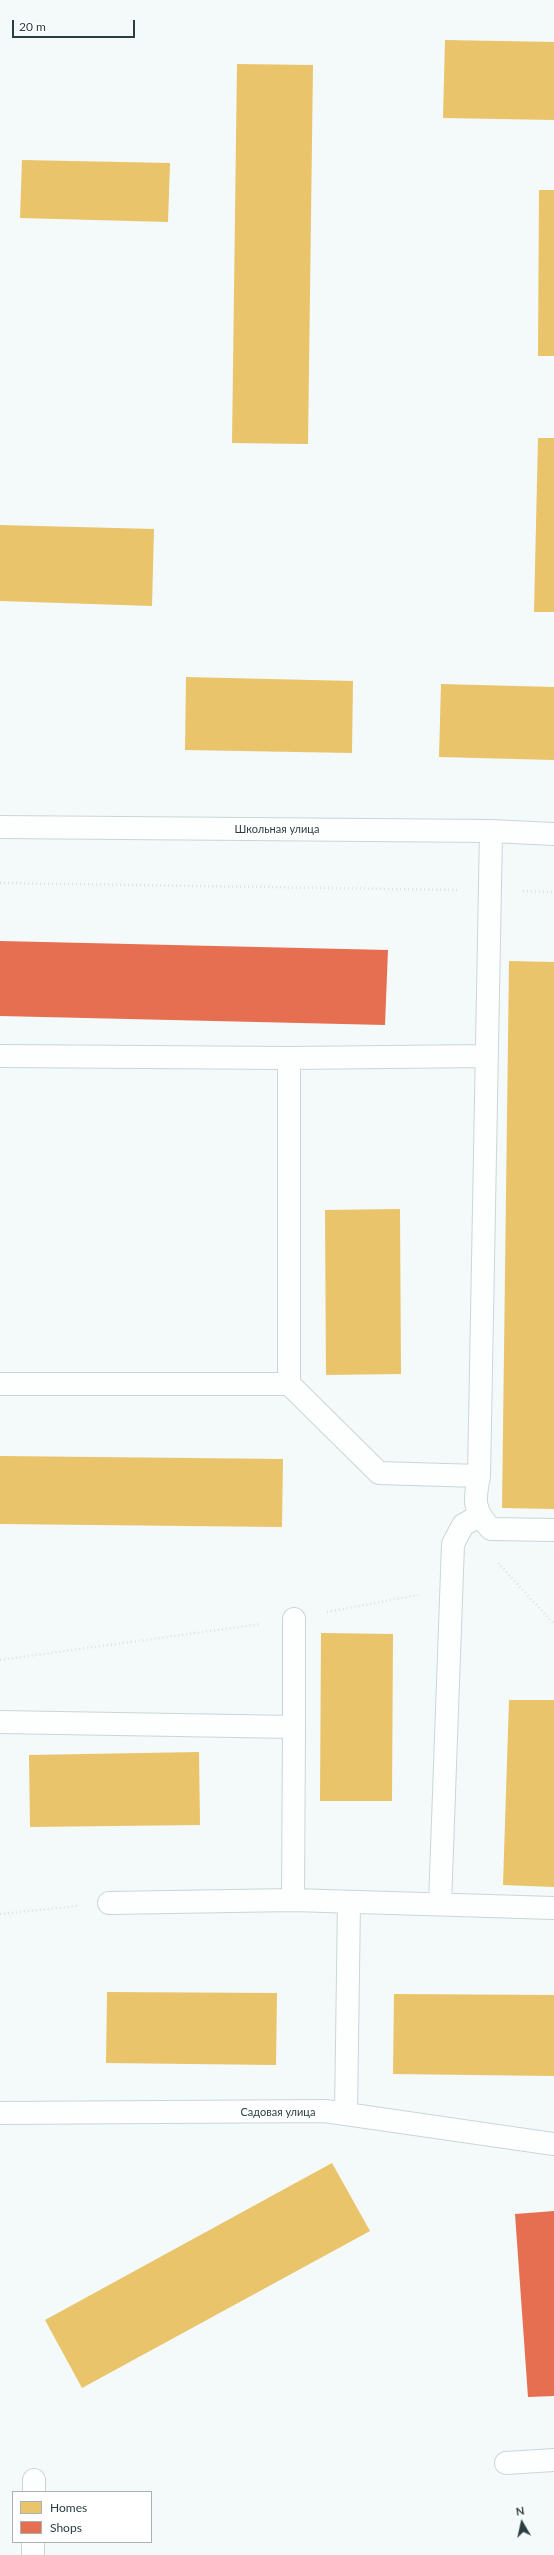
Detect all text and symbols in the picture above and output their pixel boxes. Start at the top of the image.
scale bar [14,12,137,38]
text: 20 m [19,19,46,34]
street label: Школьная улица [235,822,319,836]
street label: Садовая улица [241,2105,315,2119]
legend [12,2491,152,2543]
text: Homes [50,2500,87,2515]
north arrow [502,2503,542,2543]
text: N [515,2504,525,2518]
text: Shops [50,2520,82,2535]

